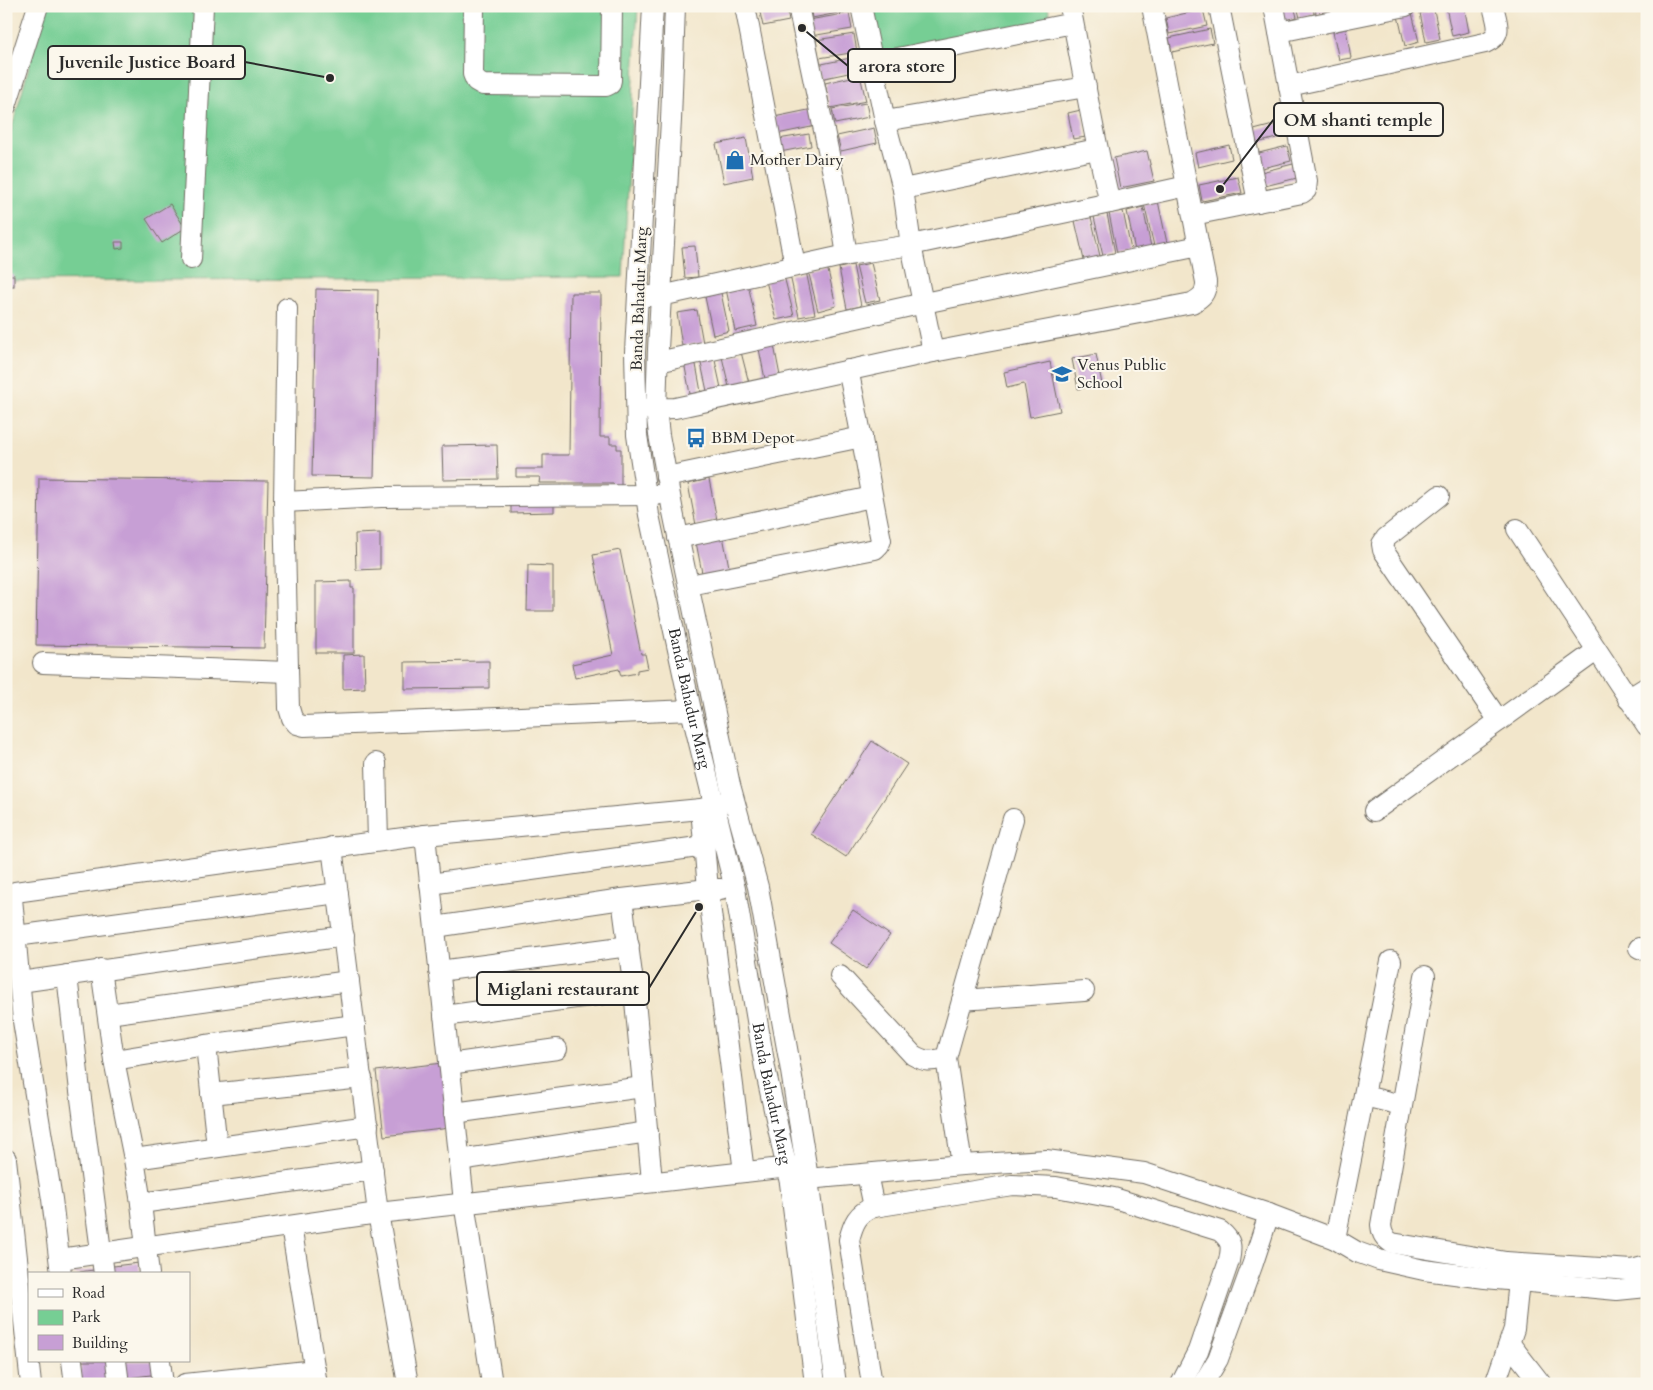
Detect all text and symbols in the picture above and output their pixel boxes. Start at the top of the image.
callout: Juvenile Justice Board [48,46,245,79]
callout: arora store [848,49,955,82]
text: Juvenile Justice Board [56,50,236,75]
text: arora store [859,54,945,79]
callout: OM shanti temple [1274,103,1443,136]
text: OM shanti temple [1283,108,1433,133]
shop icon: Mother Dairy [724,149,746,171]
place label: Mother Dairy [750,149,844,171]
street label: Banda Bahadur Marg [625,226,653,371]
place label: Venus Public School [1077,354,1166,394]
school or university icon: Venus Public School [1051,363,1073,385]
bus stop icon: BBM Depot [685,427,707,449]
place label: BBM Depot [711,427,795,449]
street label: Banda Bahadur Marg [663,626,716,771]
callout: Miglani restaurant [477,972,649,1005]
text: Miglani restaurant [487,977,640,1002]
street label: Banda Bahadur Marg [747,1021,797,1167]
legend [28,1272,190,1362]
text: Road [72,1283,105,1303]
text: Park [72,1307,101,1327]
text: Building [72,1333,128,1353]

